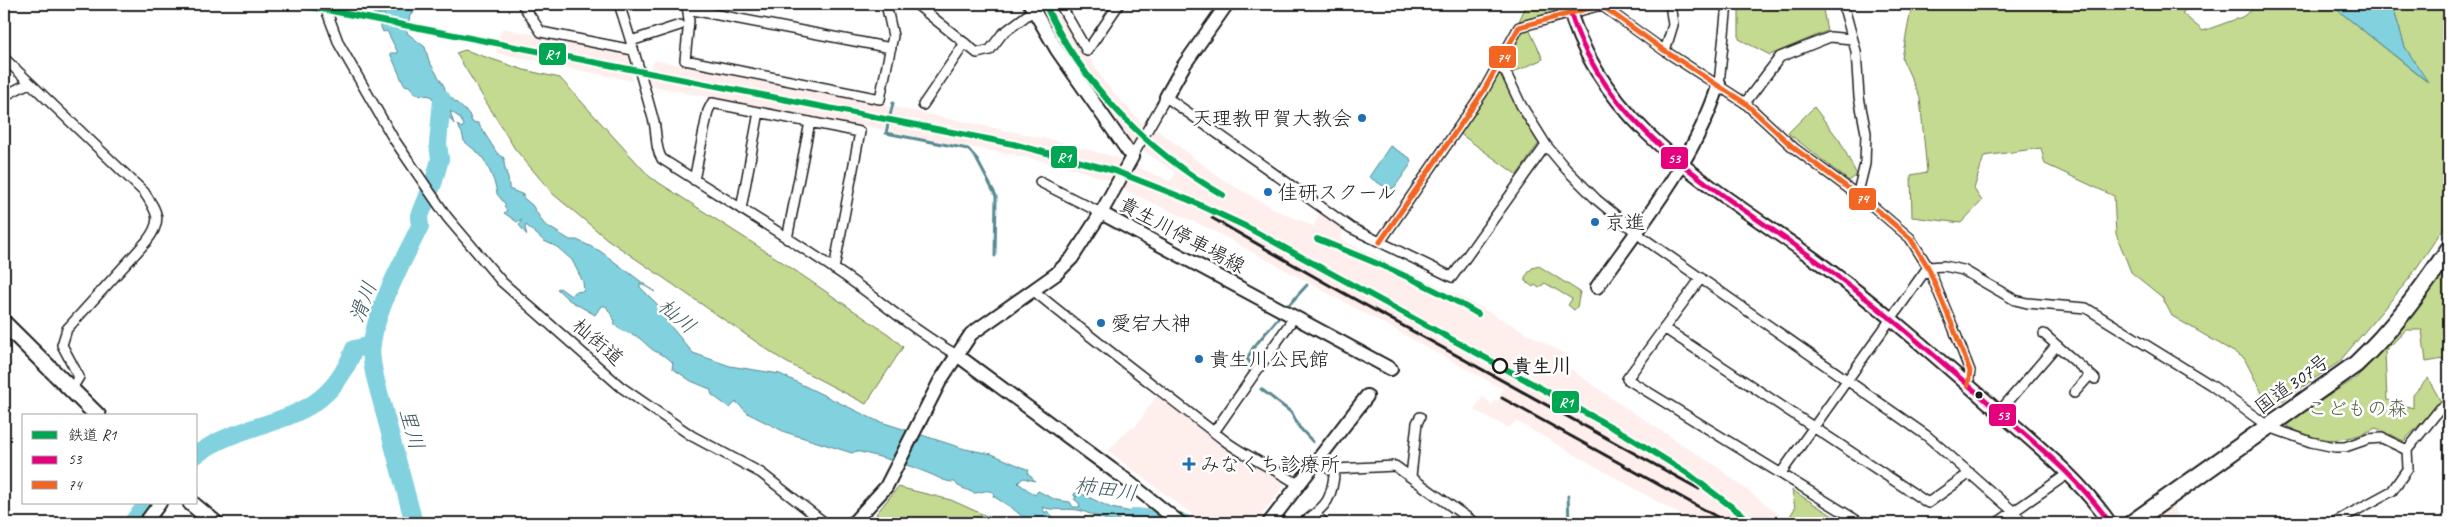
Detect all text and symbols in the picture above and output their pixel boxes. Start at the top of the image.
line badge: R1 [538,42,567,66]
line badge: 74 [1488,45,1517,69]
text: R1 [545,46,561,63]
text: 74 [1497,49,1511,66]
place label: 天理教甲賀大教会 [1192,106,1352,131]
marker: 天理教甲賀大教会 [1356,112,1368,124]
line badge: R1 [1050,145,1078,169]
line badge: 53 [1660,146,1689,170]
text: R1 [1057,149,1073,166]
text: 53 [1668,150,1682,167]
place label: 佳研スクール [1278,180,1397,205]
marker: 佳研スクール [1262,186,1274,198]
line badge: 74 [1848,187,1877,211]
text: 74 [1856,190,1870,207]
street label: 貴生川停車場線 [1114,191,1250,279]
place label: 京進 [1605,210,1645,235]
marker: 京進 [1589,216,1601,228]
water label: 滑川 [343,278,383,326]
water label: 杣川 [653,293,701,339]
place label: 愛宕大神 [1111,311,1191,336]
street label: 杣街道 [567,313,629,371]
marker: 愛宕大神 [1095,317,1107,329]
place label: 貴生川公民館 [1209,347,1329,372]
street label: 国道307号 [2249,348,2335,420]
marker: 貴生川公民館 [1193,353,1205,365]
place label: 貴生川 [1512,354,1572,379]
marker: 貴生川 [1492,358,1508,374]
line badge: R1 [1551,390,1580,414]
unlabelled marker [1974,390,1984,400]
text: R1 [1559,394,1575,411]
park label: こどもの森 [2307,396,2407,421]
line badge: 53 [1988,403,2017,427]
water label: 里川 [394,405,430,453]
text: 53 [1997,407,2011,424]
legend [22,414,198,504]
text: 鉄道 R1 [68,426,118,445]
text: 53 [68,450,83,469]
place label: みなくち診療所 [1200,452,1340,477]
marker: みなくち診療所 [1182,457,1196,471]
water label: 柿田川 [1073,472,1139,506]
text: 74 [68,476,83,495]

